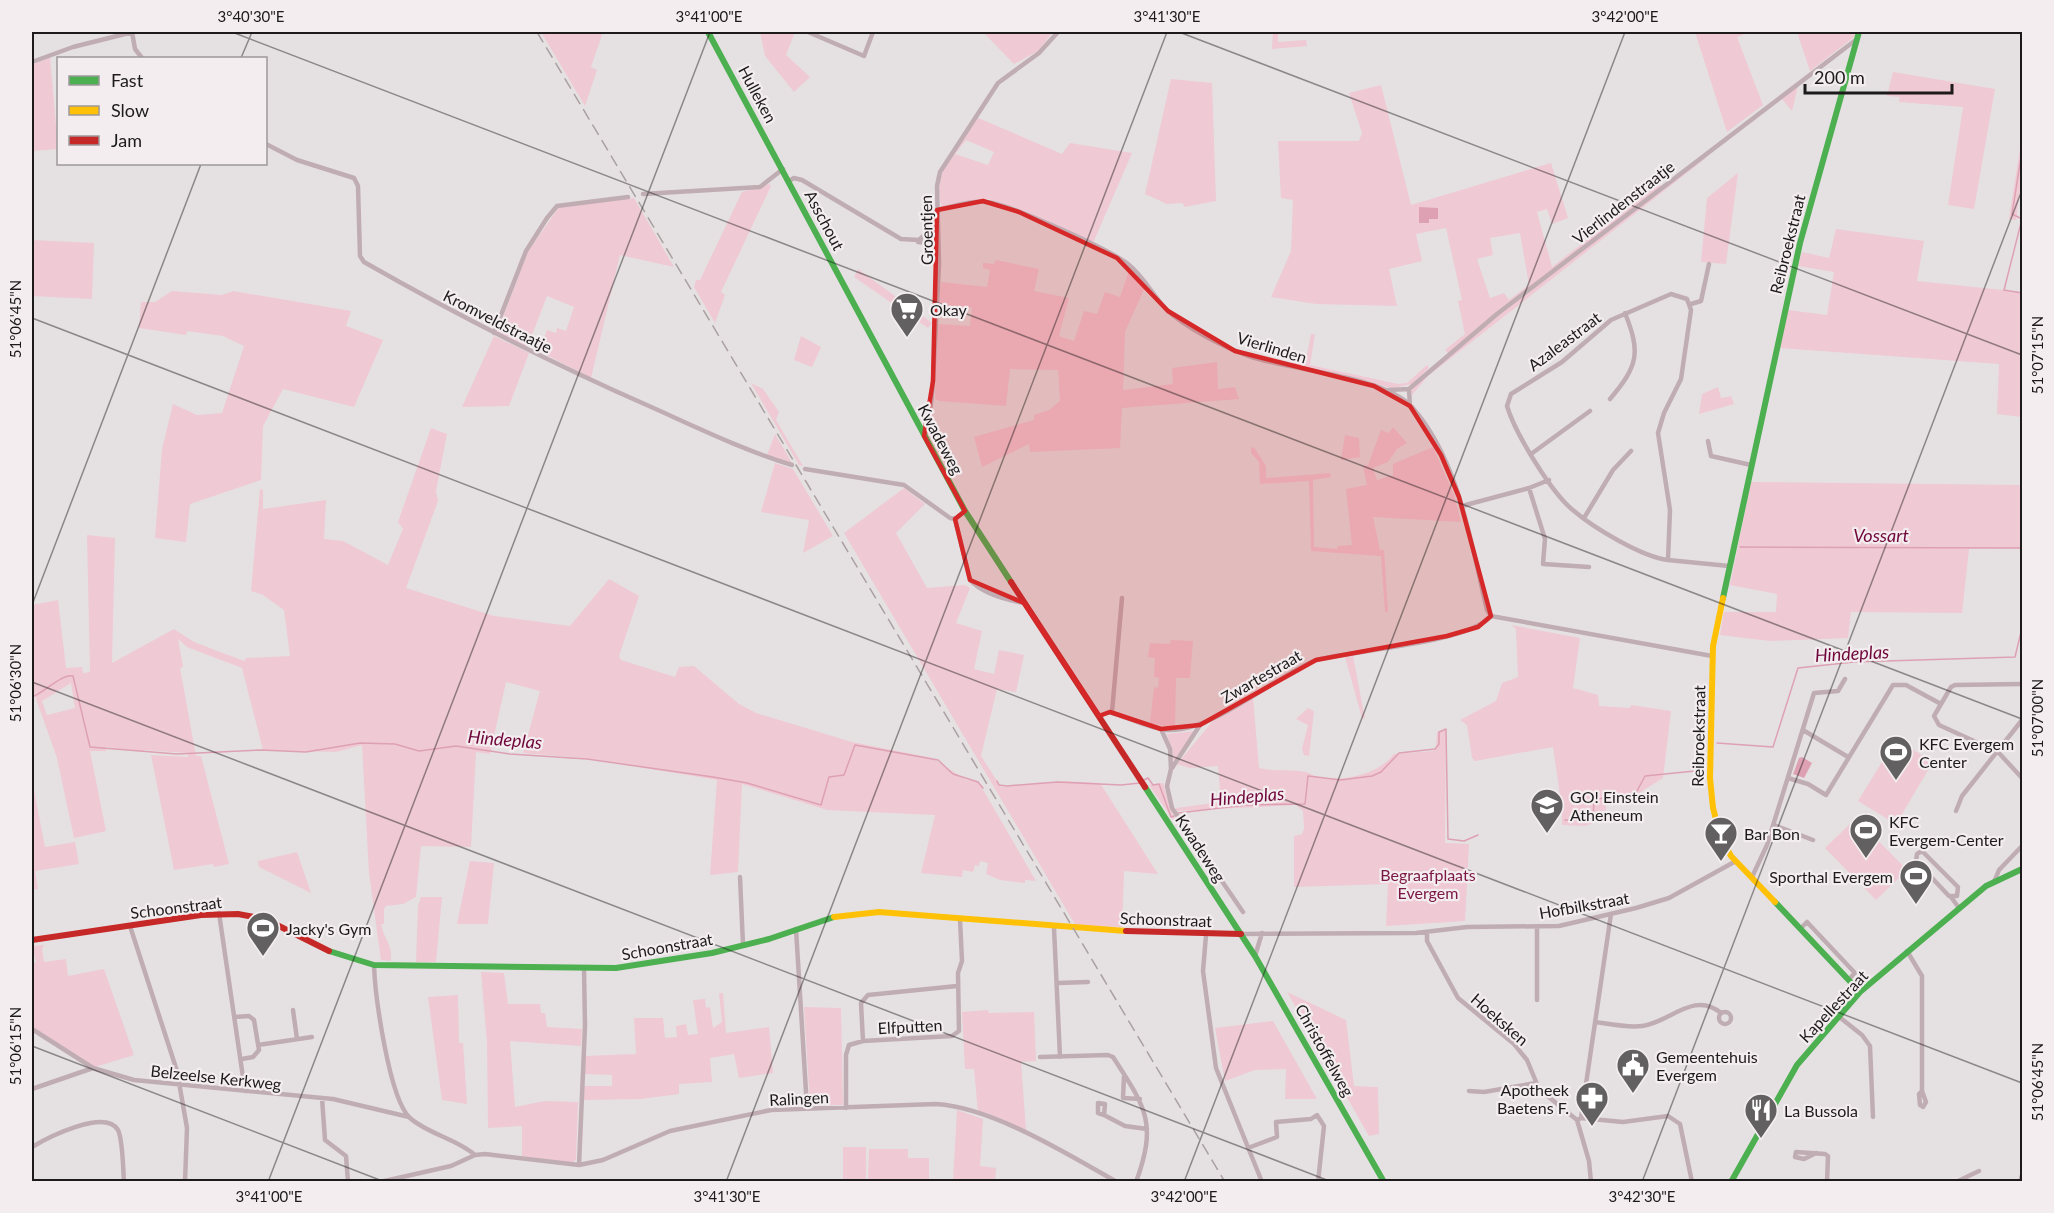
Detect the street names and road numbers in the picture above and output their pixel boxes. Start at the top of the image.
street label: Hulleken [735,62,781,126]
street label: Vierlindenstraatje [1568,156,1678,248]
street label: Asschout [801,187,849,253]
street label: Reibroekstraat [1765,192,1809,296]
street label: Groentjen [916,195,936,265]
street label: Kromveldstraatje [440,285,556,357]
street label: Azaleastraat [1524,307,1604,374]
street label: Vierlinden [1235,327,1309,367]
street label: Kwadeweg [915,401,967,477]
street label: Zwartestraat [1217,645,1305,707]
street label: Reibroekstraat [1688,685,1708,787]
street label: Kwadeweg [1172,811,1230,885]
street label: Hofbilkstraat [1537,888,1631,922]
street label: Schoonstraat [129,892,223,922]
street label: Schoonstraat [1120,908,1213,930]
street label: Schoonstraat [620,929,714,963]
street label: Kapellestraat [1795,966,1871,1046]
street label: Hoeksken [1468,989,1532,1049]
street label: Christoffelweg [1292,1001,1358,1099]
street label: Elfputten [877,1015,943,1037]
street label: Belzeelse Kerkweg [150,1061,282,1093]
street label: Ralingen [769,1087,829,1109]

